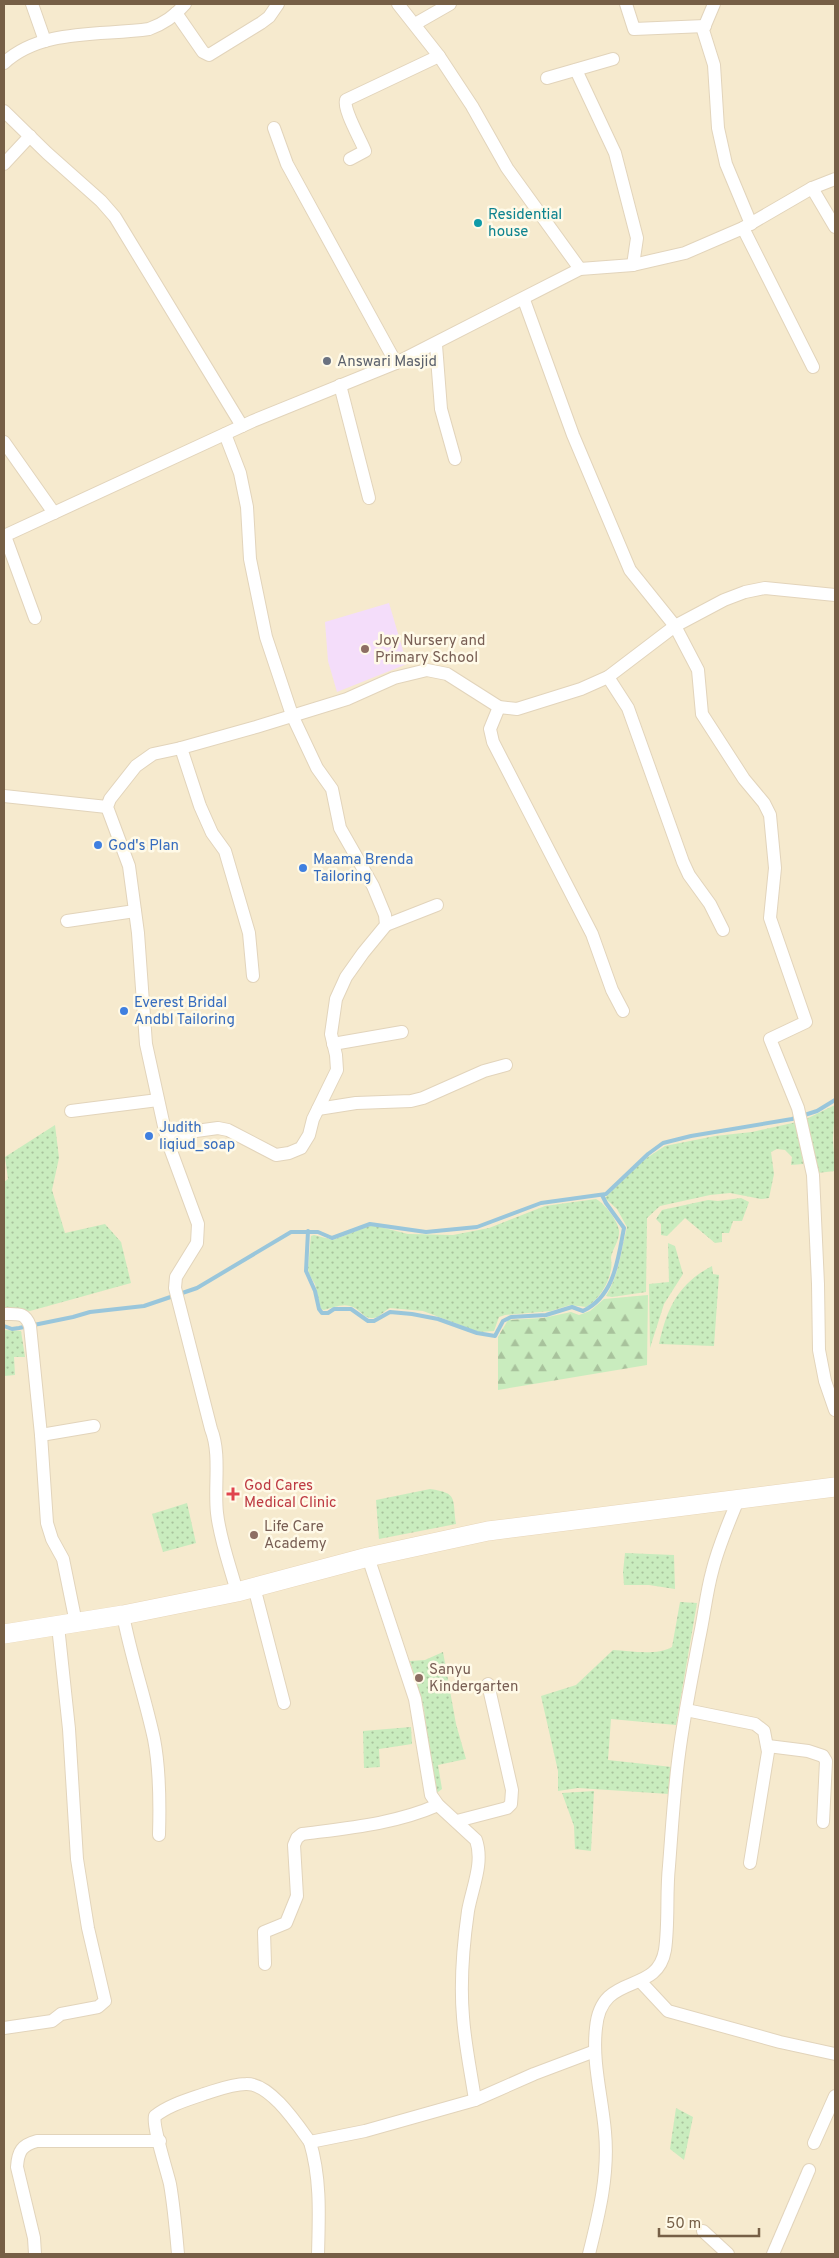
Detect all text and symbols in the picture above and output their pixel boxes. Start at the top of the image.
place label: Residential house [488,206,562,242]
marker: Residential house [472,217,484,229]
place label: Answari Masjid [337,353,437,372]
marker: Answari Masjid [321,355,333,367]
place label: Joy Nursery and Primary School [375,632,486,668]
marker: Joy Nursery and Primary School [359,643,371,655]
place label: God's Plan [108,837,179,856]
marker: God's Plan [92,839,104,851]
place label: Maama Brenda Tailoring [313,851,413,887]
marker: Maama Brenda Tailoring [297,862,309,874]
place label: Everest Bridal Andbl Tailoring [134,994,235,1030]
marker: Everest Bridal Andbl Tailoring [118,1005,130,1017]
place label: Judith liqiud_soap [159,1119,235,1155]
marker: Judith liqiud_soap [143,1130,155,1142]
place label: God Cares Medical Clinic [244,1477,337,1513]
marker: God Cares Medical Clinic [226,1487,240,1501]
place label: Life Care Academy [264,1518,327,1554]
marker: Life Care Academy [248,1529,260,1541]
place label: Sanyu Kindergarten [429,1661,518,1697]
marker: Sanyu Kindergarten [413,1672,425,1684]
scale bar [659,2206,759,2238]
text: 50 m [666,2215,701,2234]

